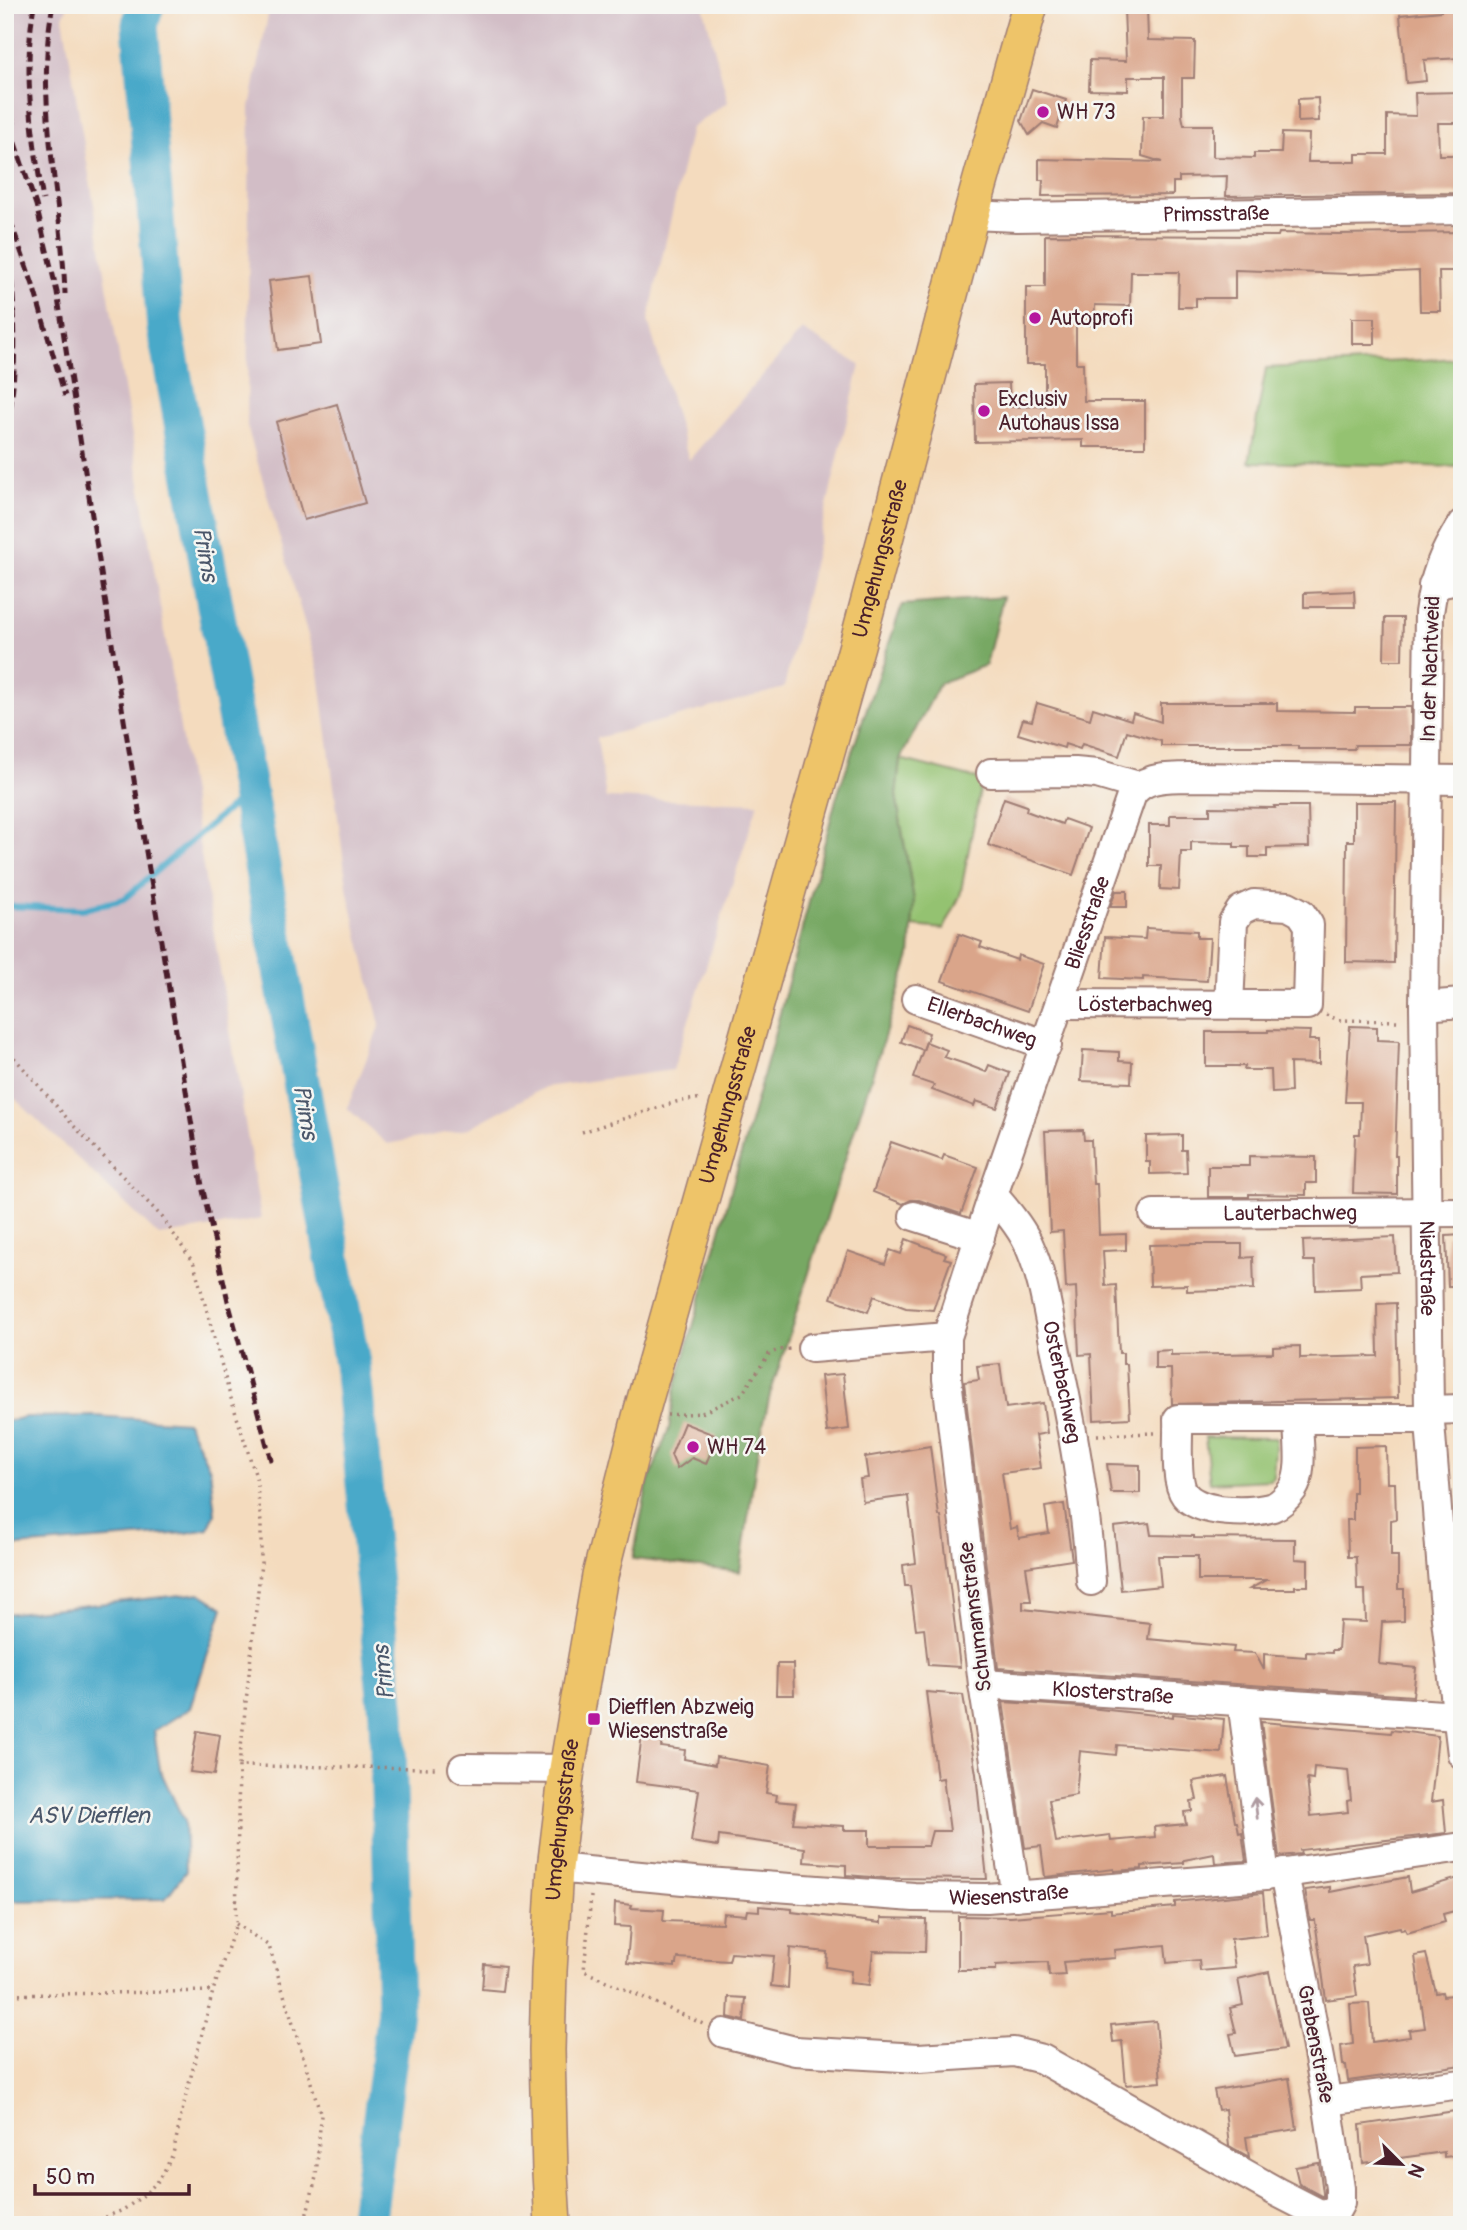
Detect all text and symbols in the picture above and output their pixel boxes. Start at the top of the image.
place label: WH 73 [1057,99,1116,126]
marker: WH 73 [1035,104,1051,120]
street label: Primsstraße [1162,200,1270,229]
place label: Autoprofi [1049,305,1133,332]
marker: Autoprofi [1027,310,1043,326]
place label: Exclusiv Autohaus Issa [998,386,1119,437]
marker: Exclusiv Autohaus Issa [976,403,992,419]
street label: Umgehungsstraße [846,476,914,641]
water label: Prims [187,525,225,586]
street label: In der Nachtweid [1414,595,1447,743]
street label: Bliesstraße [1059,872,1117,973]
street label: Ellerbachweg [923,991,1040,1054]
street label: Lösterbachweg [1078,991,1212,1019]
street label: Umgehungsstraße [693,1022,763,1187]
water label: Prims [287,1083,325,1144]
street label: Lauterbachweg [1223,1200,1357,1228]
street label: Niedstraße [1413,1220,1441,1317]
street label: Osterbachweg [1036,1318,1087,1446]
place label: WH 74 [707,1434,766,1461]
marker: WH 74 [685,1439,701,1455]
street label: Schumannstraße [953,1540,998,1693]
water label: Prims [366,1642,401,1702]
street label: Klosterstraße [1051,1676,1175,1711]
place label: Diefflen Abzweig Wiesenstraße [608,1694,754,1745]
marker: Diefflen Abzweig Wiesenstraße [586,1711,602,1727]
street label: Umgehungsstraße [540,1736,586,1901]
one-way arrow [1250,1798,1263,1820]
water label: ASV Diefflen [28,1801,151,1830]
street label: Wiesenstraße [949,1879,1070,1912]
street label: Grabenstraße [1291,1983,1340,2106]
north arrow [1366,2128,1436,2198]
scale bar [35,2153,189,2197]
text: N [1402,2160,1429,2181]
text: 50 m [46,2164,95,2191]

